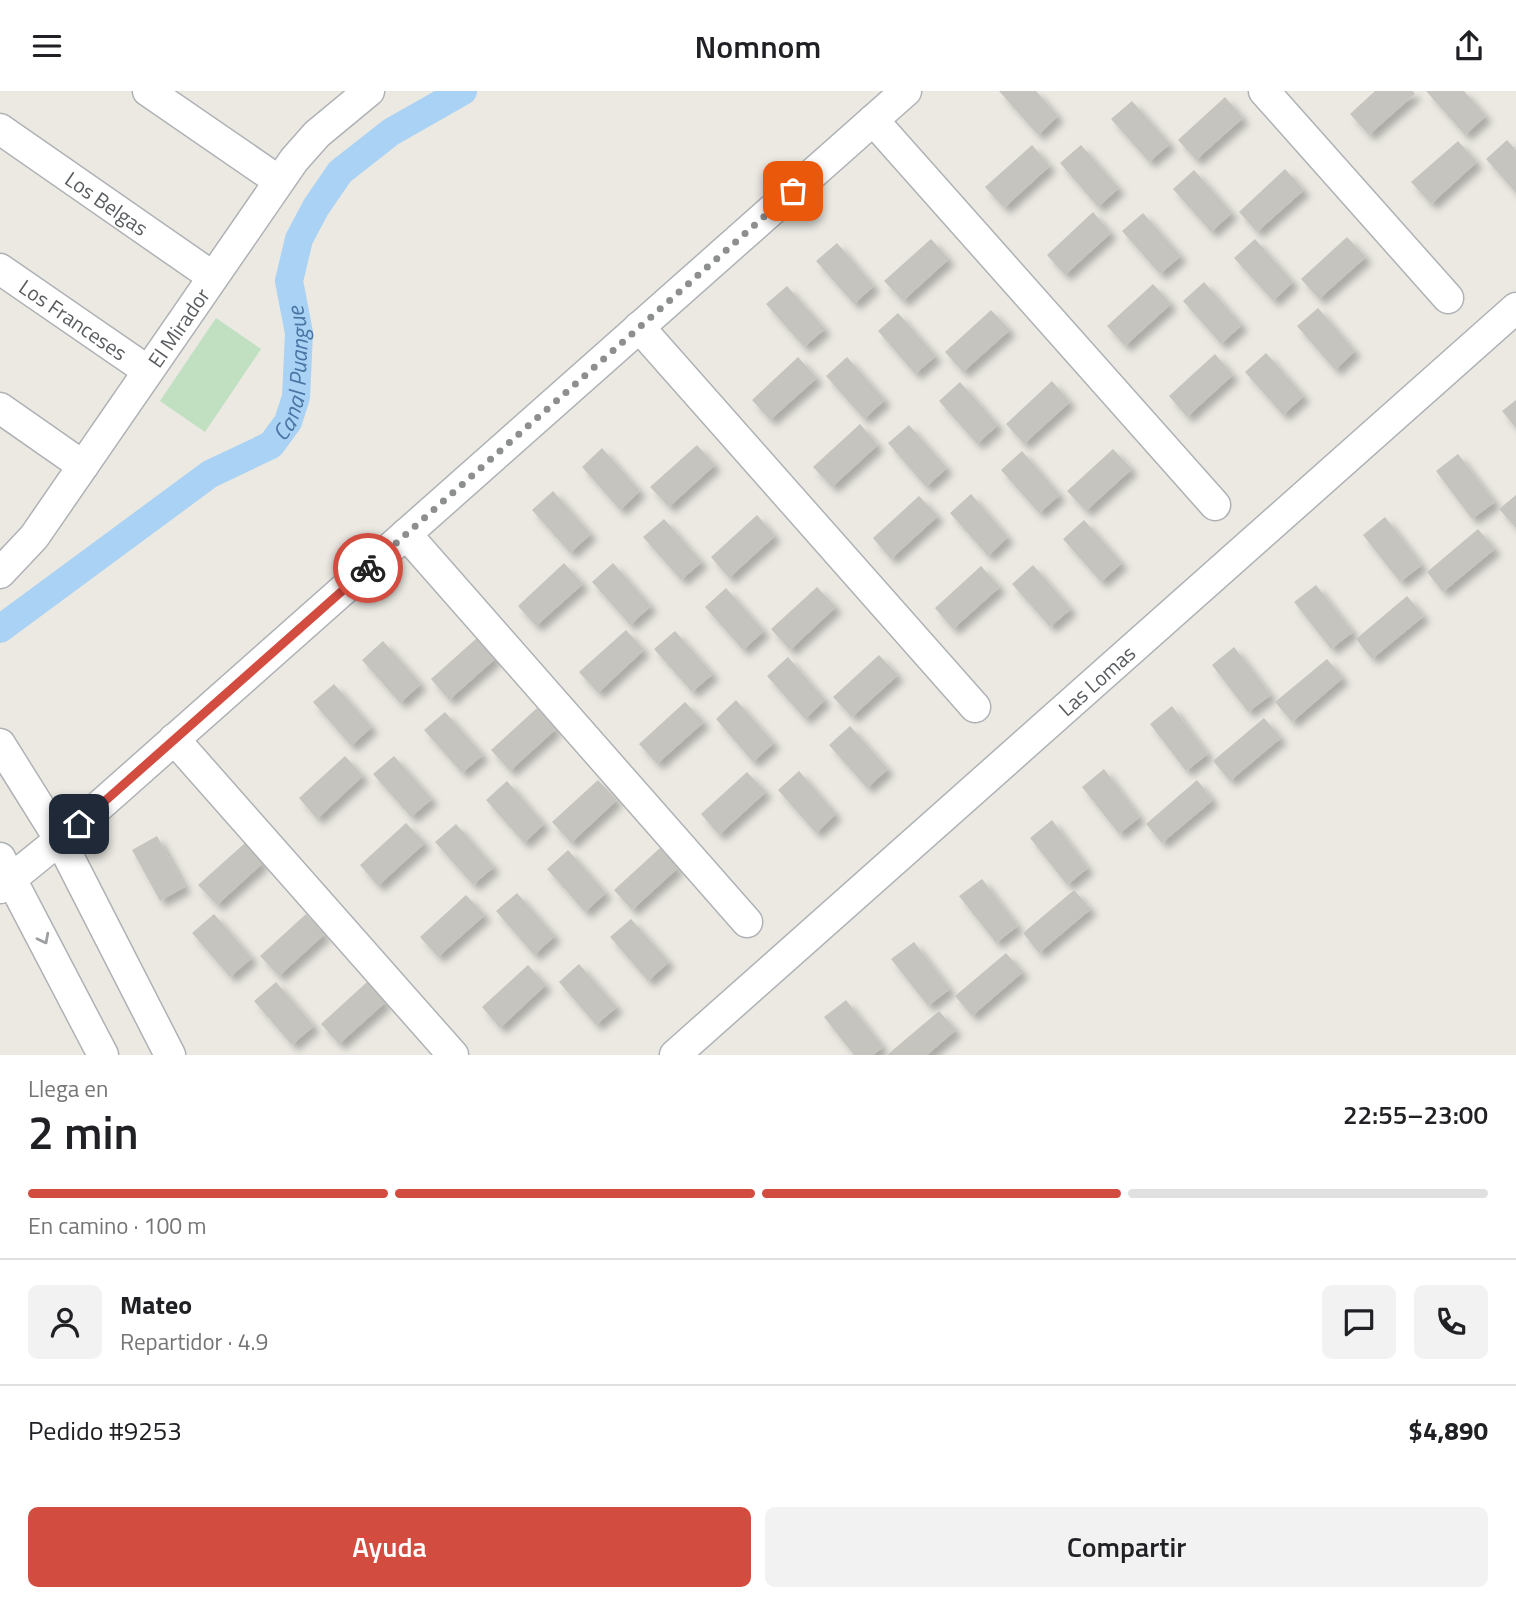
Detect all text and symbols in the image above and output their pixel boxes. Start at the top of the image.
text: Nomnom [695,22,821,70]
icon: menu [28,27,66,65]
icon: share [1450,27,1488,65]
pin [763,161,823,221]
street label: Los Belgas [59,163,155,243]
icon: bag [774,172,812,210]
street label: Los Franceses [13,271,134,368]
street label: El Mirador [140,281,217,374]
water label: Canal Puangue [263,302,317,448]
courier [333,533,403,603]
icon: bike [349,549,387,587]
street label: Las Lomas [1051,637,1142,724]
pin [49,794,109,854]
icon: home [60,805,98,843]
one-way arrow [35,932,49,944]
text: Llega en [28,1071,108,1106]
text: 22:55–23:00 [1343,1095,1488,1134]
text: 2 min [28,1097,139,1167]
text: En camino · 100 m [28,1208,206,1243]
button: person [28,1285,102,1359]
text: Mateo [120,1285,192,1324]
button: chat [1322,1285,1396,1359]
button: phone [1414,1285,1488,1359]
text: Repartidor · 4.9 [120,1324,268,1359]
text: Pedido #9253 [28,1411,182,1450]
text: $4,890 [1408,1411,1488,1450]
button: Ayuda [28,1507,751,1587]
button: Compartir [765,1507,1488,1587]

